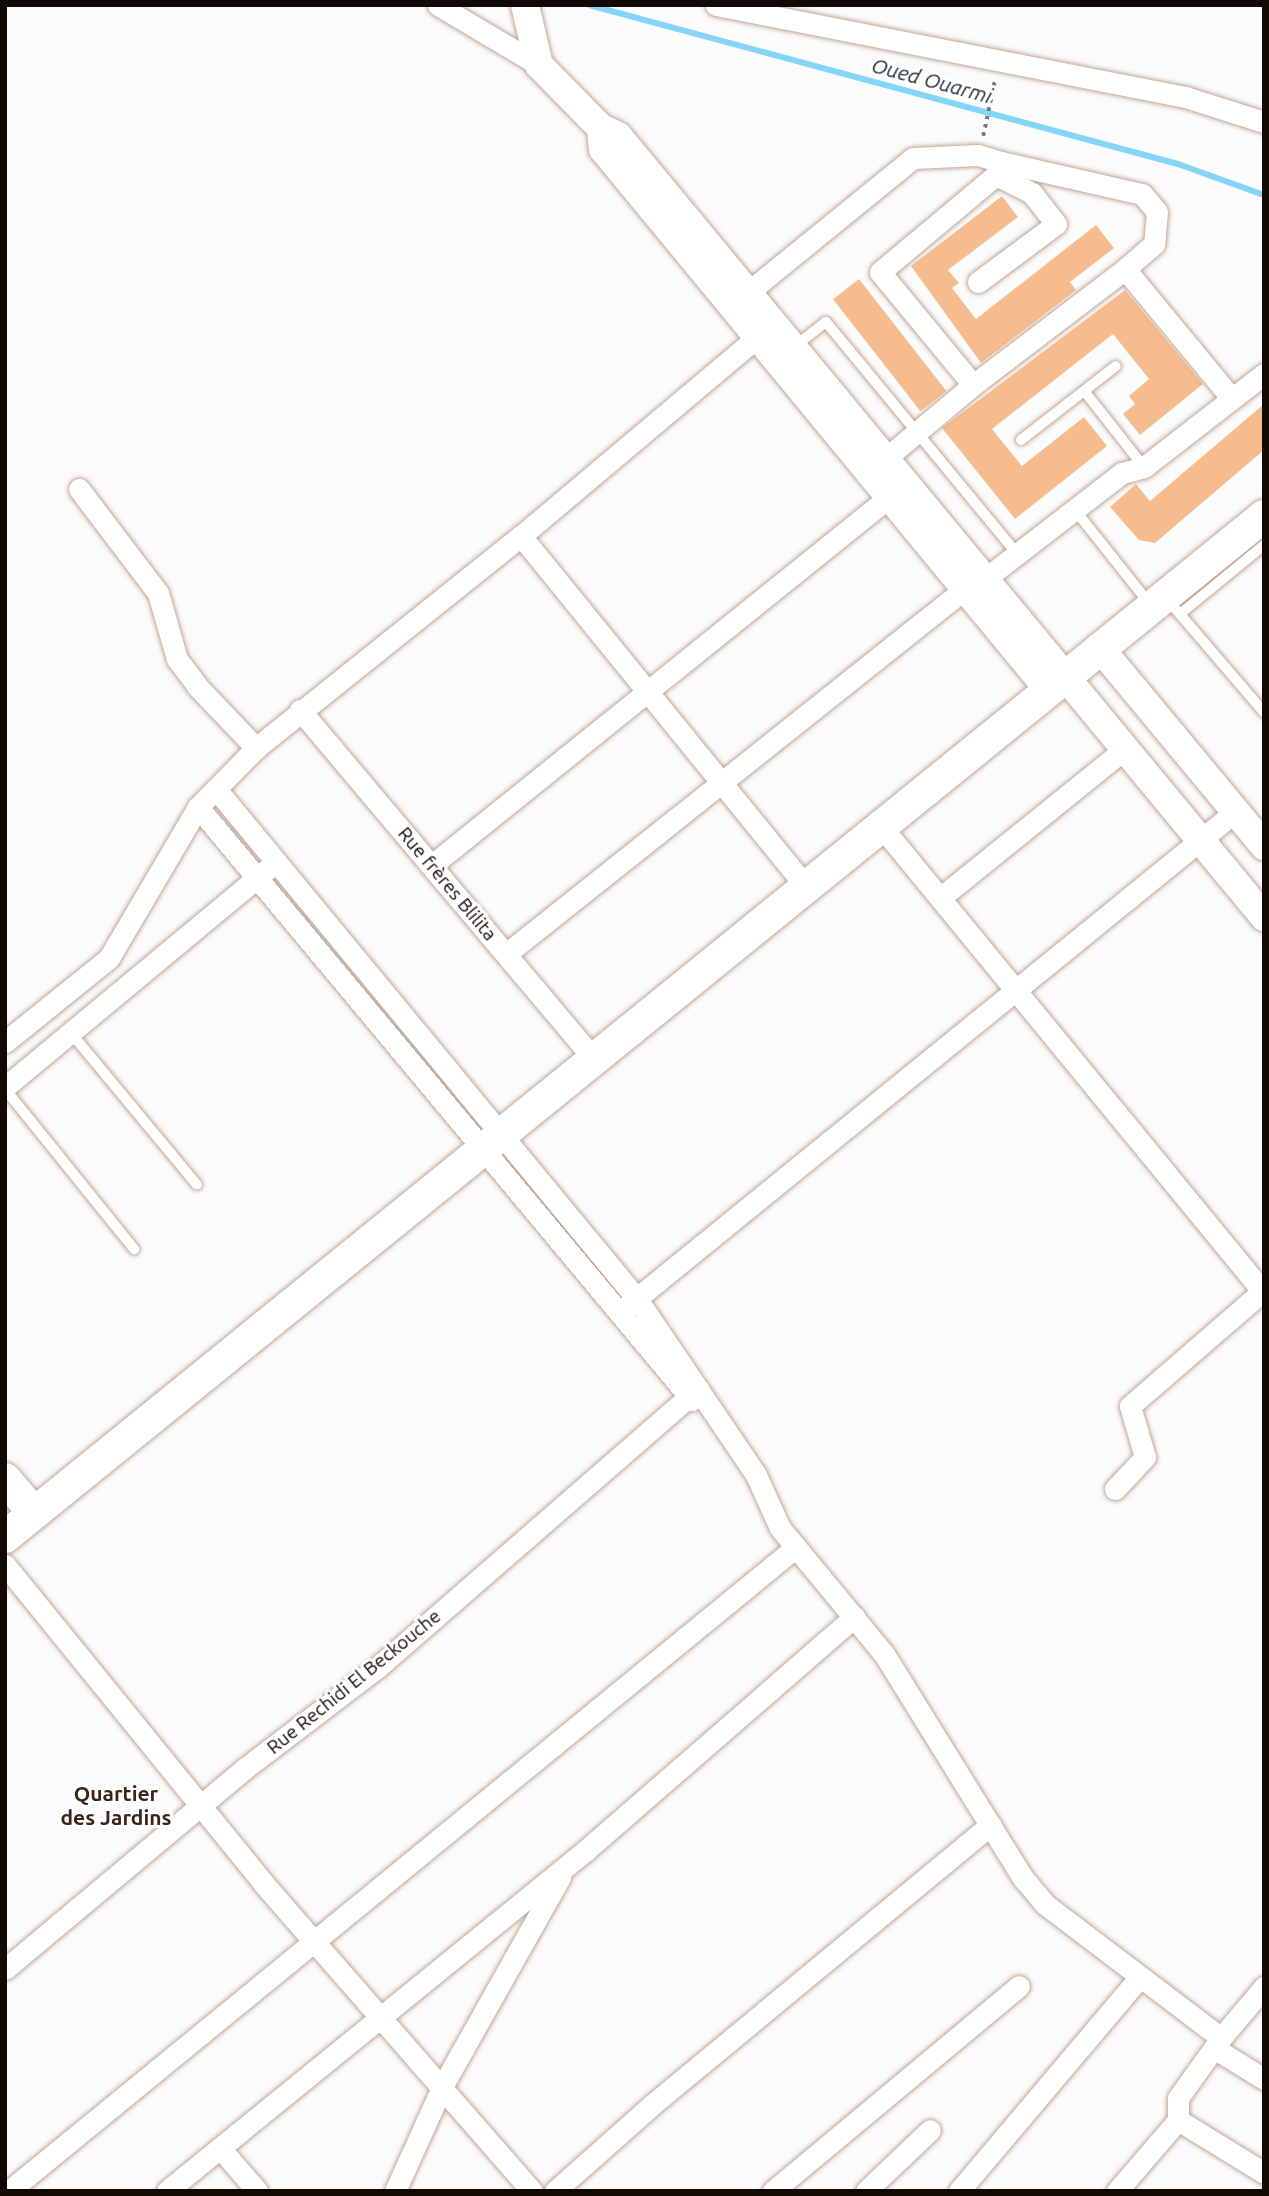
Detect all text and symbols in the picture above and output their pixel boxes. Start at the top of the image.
water label: Oued Ouarmi [869,52,995,108]
street label: Rue frères Blilita [393,823,501,945]
street label: Rue Rechidi El Beckouche [263,1605,445,1759]
district label: Quartier des Jardins [61,1780,171,1830]

